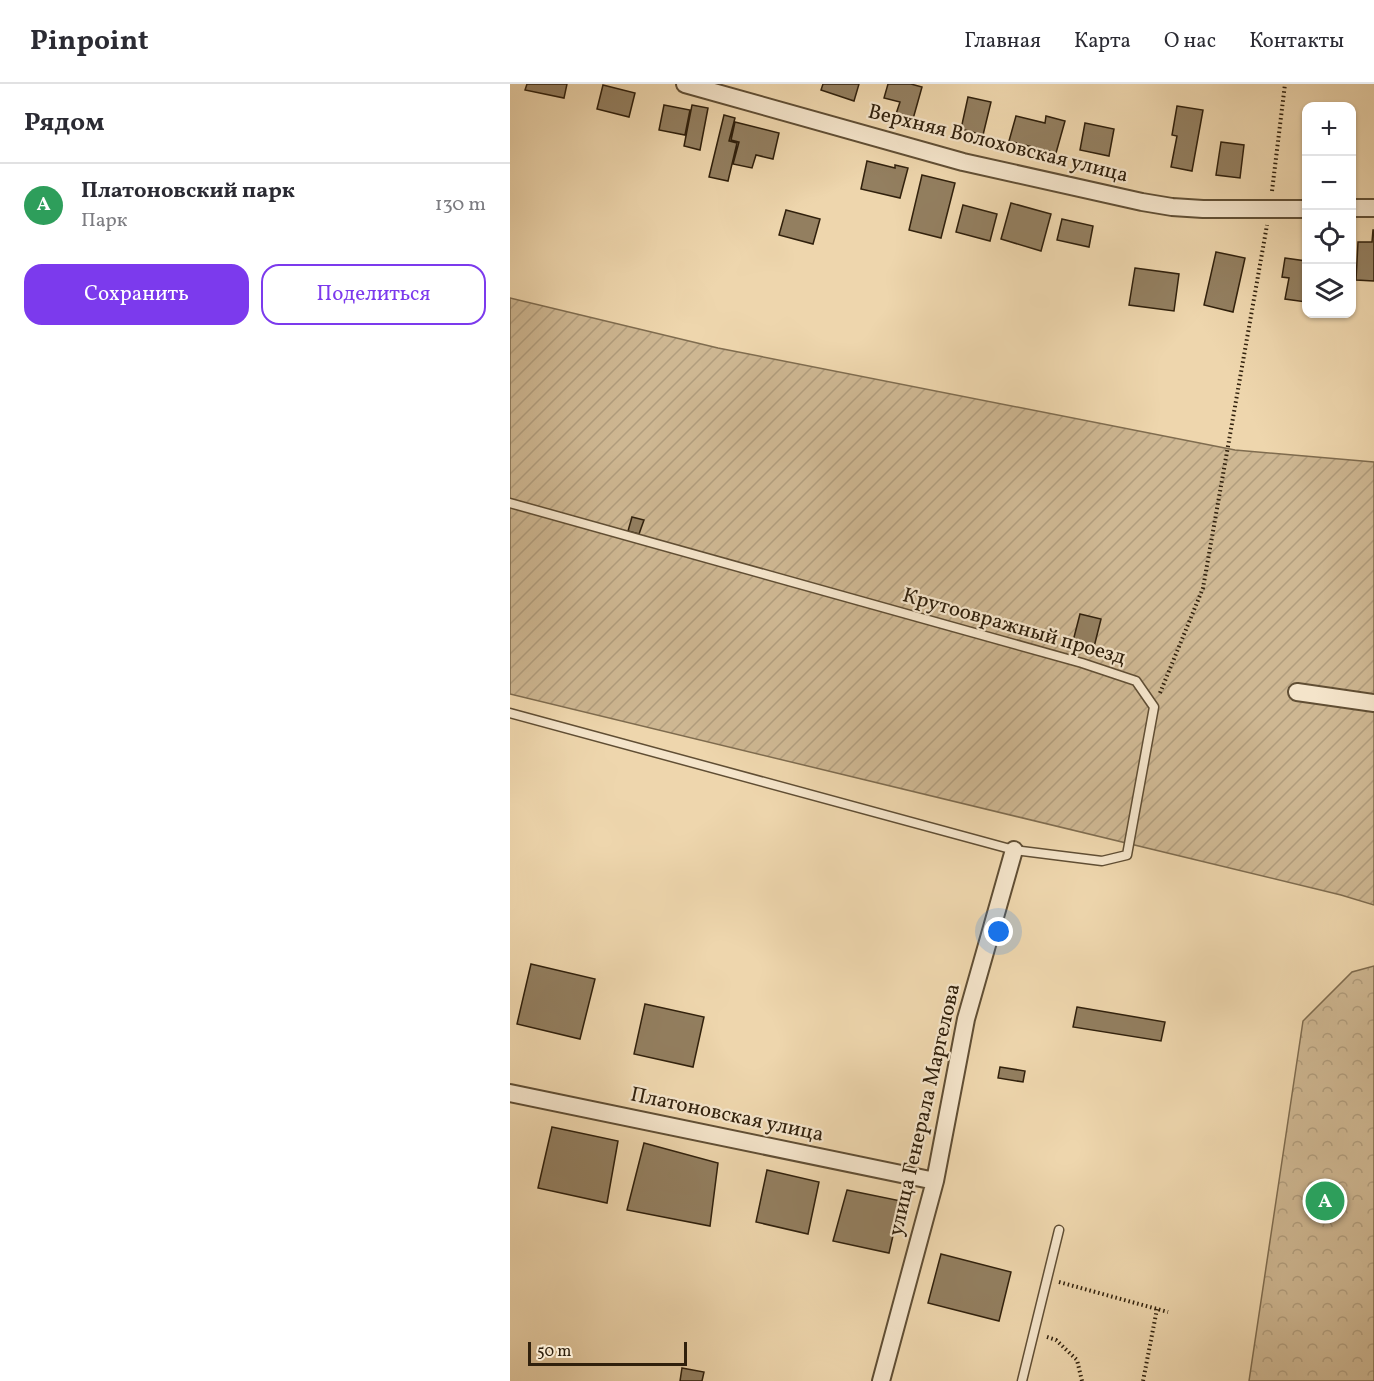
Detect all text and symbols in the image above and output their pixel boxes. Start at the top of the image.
text: Pinpoint [30,22,148,61]
text: Главная [964,27,1041,56]
text: Карта [1074,27,1131,56]
text: О нас [1164,27,1216,56]
text: Контакты [1249,27,1344,56]
street label: Верхняя Волоховская улица [865,98,1131,190]
map controls [1302,102,1356,318]
button: + [1302,102,1356,156]
text: Рядом [24,105,104,141]
button: − [1302,156,1356,210]
text: Платоновский парк [81,176,295,207]
text: A [36,191,51,219]
text: 130 m [435,191,486,219]
text: Парк [81,207,127,235]
button: locate [1302,210,1356,264]
button: Сохранить [24,264,249,325]
button: Поделиться [261,264,486,325]
button: layers [1302,264,1356,318]
street label: Крутоовражный проезд [899,581,1129,673]
your location [984,917,1013,946]
street label: улица Генерала Маргелова [882,981,968,1239]
street label: Платоновская улица [628,1080,826,1150]
pin: A [1306,1178,1344,1224]
scale bar [528,1339,687,1366]
text: 50 m [537,1341,571,1363]

